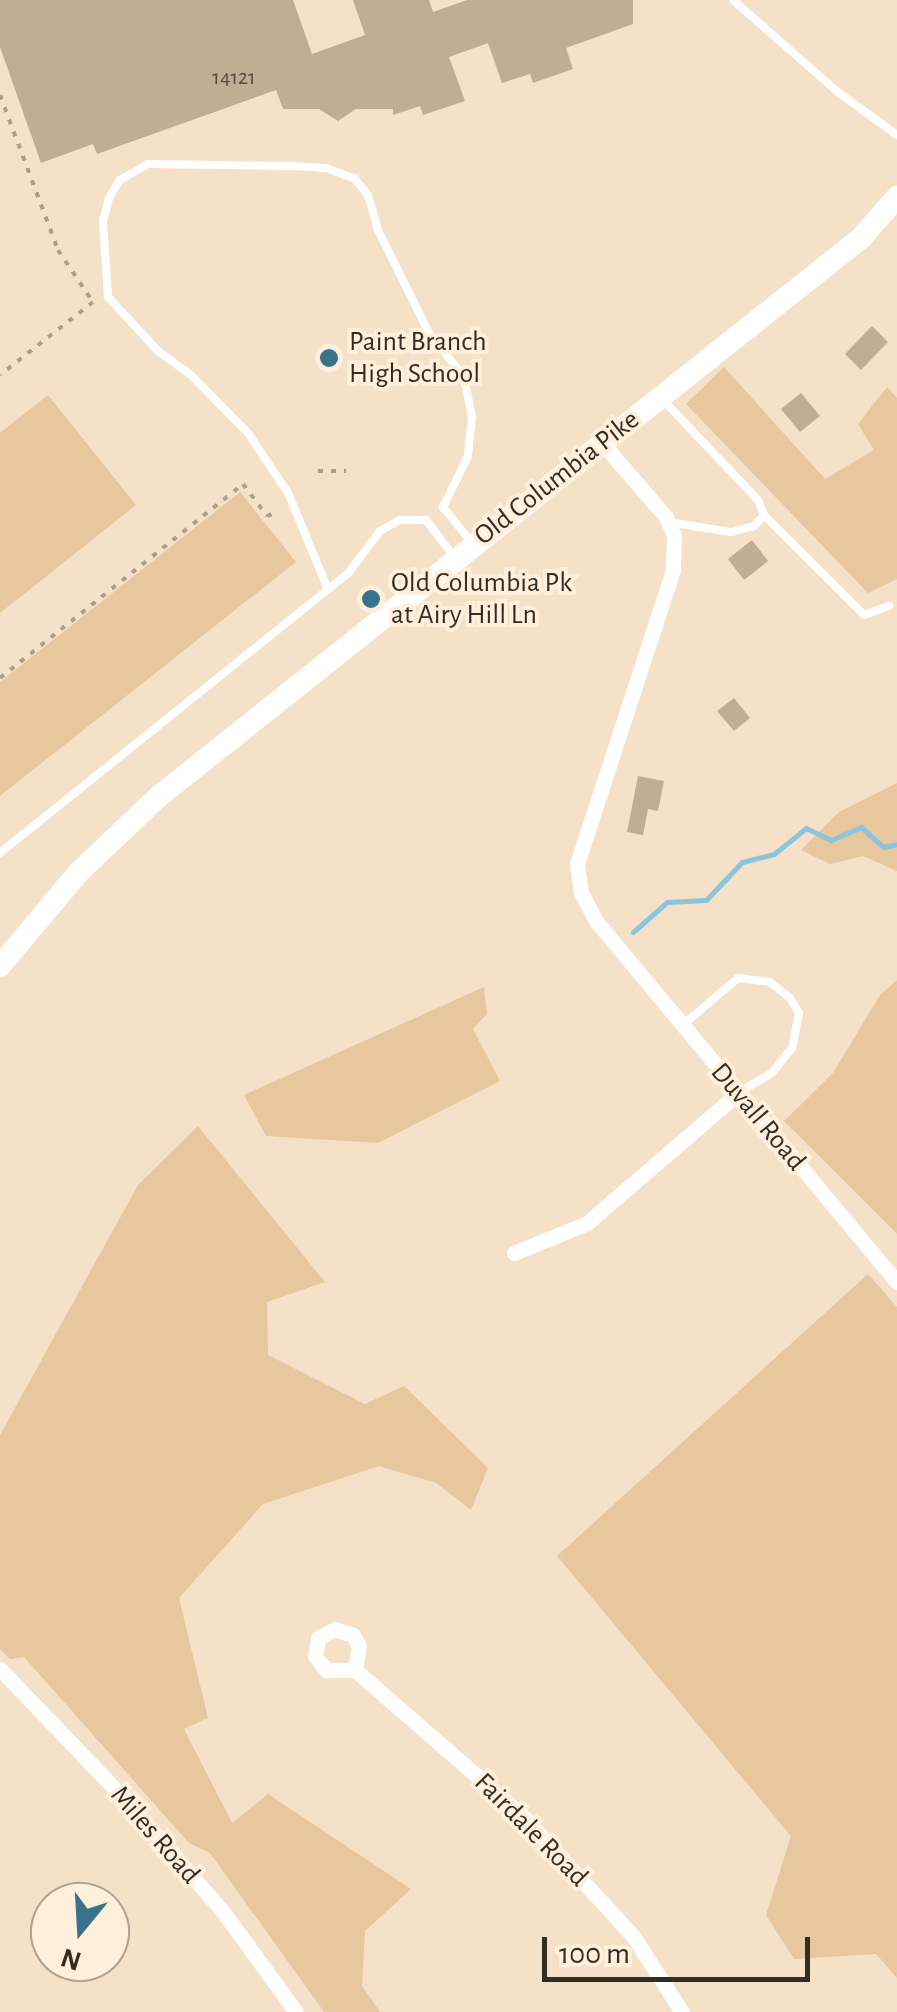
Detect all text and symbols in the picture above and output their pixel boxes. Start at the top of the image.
house number: 14121 [212,65,256,91]
place label: Paint Branch High School [349,325,487,391]
marker: Paint Branch High School [318,347,340,369]
street label: Old Columbia Pike [468,403,646,553]
place label: Old Columbia Pk at Airy Hill Ln [391,566,572,632]
marker: Old Columbia Pk at Airy Hill Ln [360,588,382,610]
street label: Duvall Road [703,1056,813,1178]
street label: Fairdale Road [467,1766,595,1894]
street label: Miles Road [103,1779,207,1891]
north arrow [30,1882,130,1982]
scale bar [547,1917,814,1979]
text: 100 m [559,1939,630,1969]
text: N [58,1942,85,1975]

